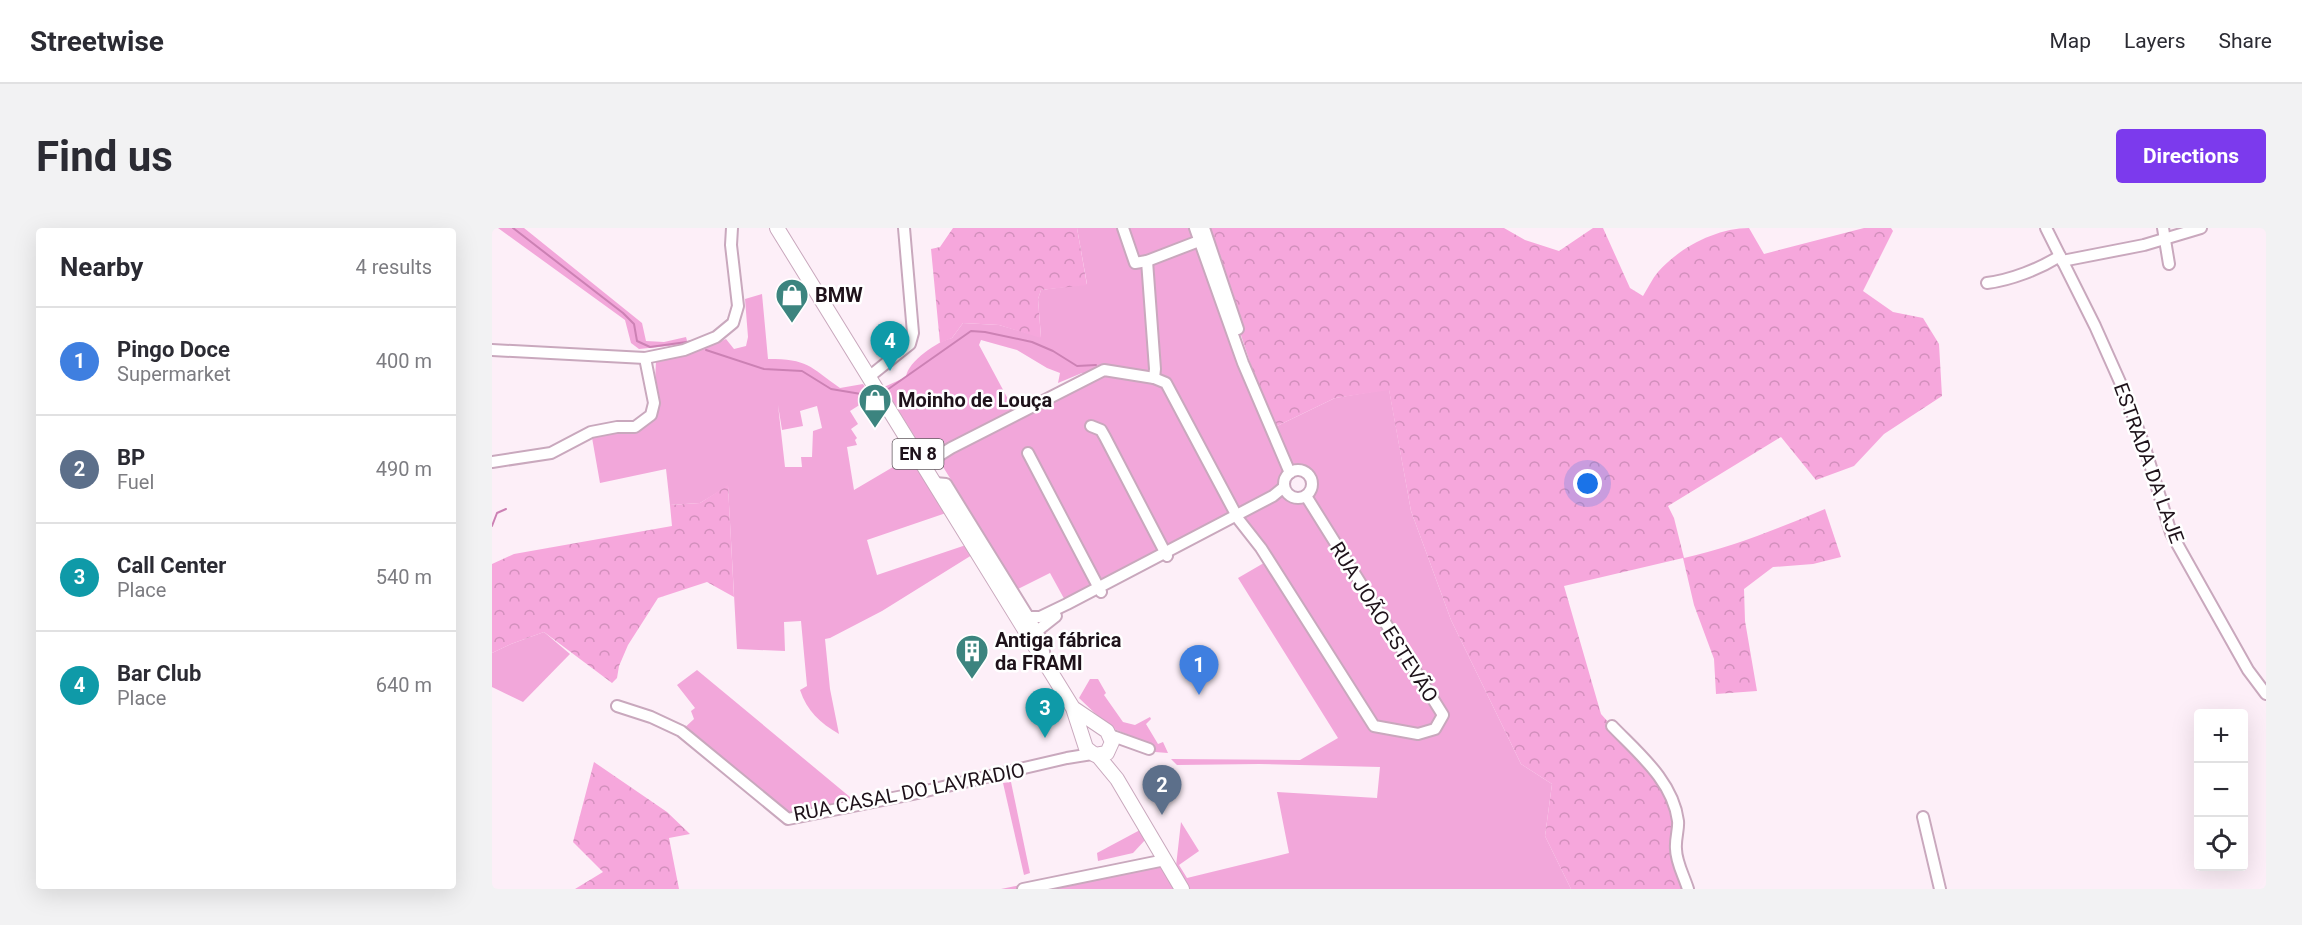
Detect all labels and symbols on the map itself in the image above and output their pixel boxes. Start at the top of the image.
shop icon: BMW [774,277,810,324]
place label: BMW [815,283,863,307]
pin: 4 [870,322,910,371]
street label: ESTRADA DA LAJE [2109,380,2189,546]
shop icon: Moinho de Louça [857,382,893,429]
place label: Moinho de Louça [898,388,1053,412]
road number: EN 8 [892,439,944,469]
your location [1573,469,1602,498]
street label: RUA JOÃO ESTEVÃO [1325,537,1443,707]
place label: Antiga fábrica da FRAMI [995,628,1122,675]
building icon: Antiga fábrica da FRAMI [954,633,990,680]
pin: 1 [1180,646,1218,695]
pin: 3 [1026,688,1064,738]
street label: RUA CASAL DO LAVRADIO [791,758,1027,826]
pin: 2 [1142,766,1182,815]

